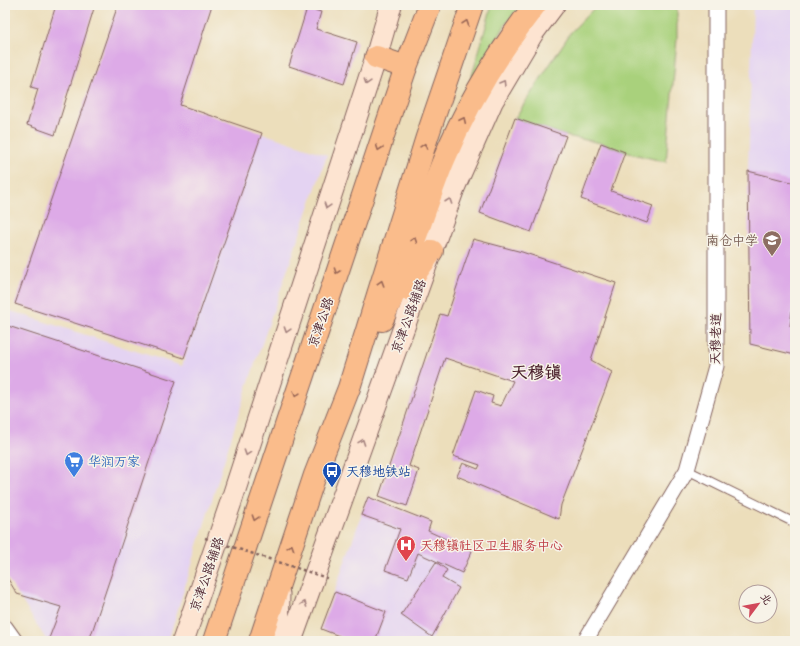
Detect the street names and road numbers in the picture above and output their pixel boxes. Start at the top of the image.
street label: 京津公路辅路 [386,276,430,356]
street label: 京津公路 [303,294,337,350]
street label: 天穆老道 [706,313,724,365]
street label: 京津公路辅路 [185,534,227,614]

